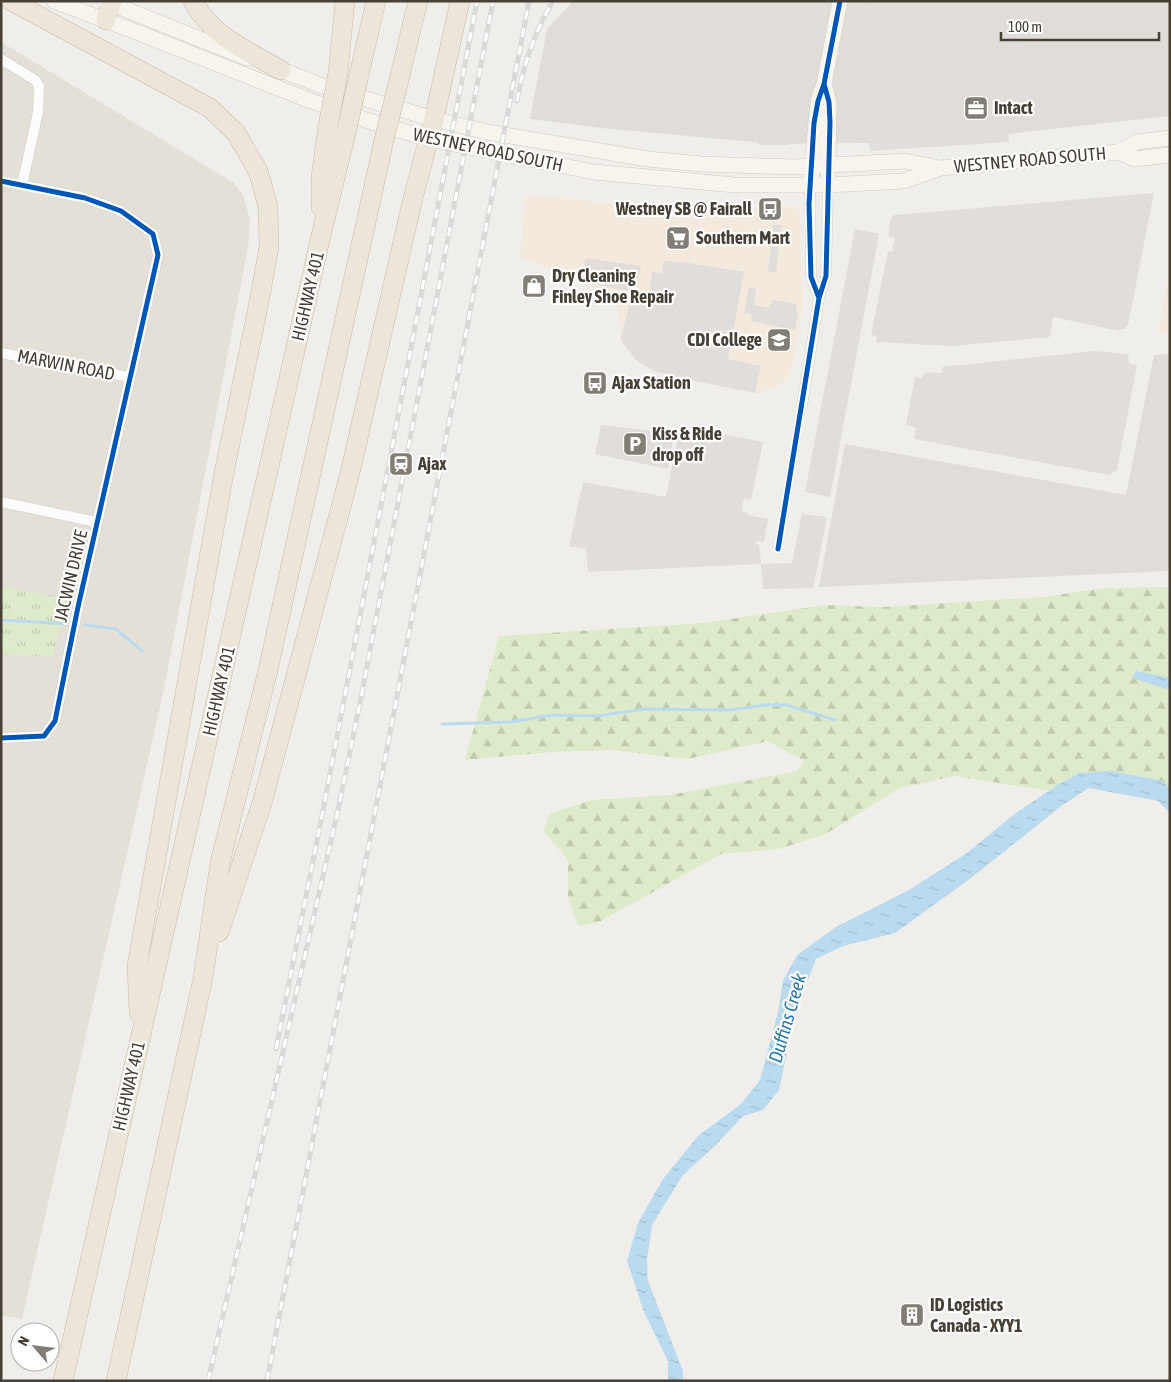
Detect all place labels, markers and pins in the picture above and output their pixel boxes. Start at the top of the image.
office icon: Intact [963,95,989,121]
place label: Intact [994,97,1034,118]
bus stop icon: Westney SB @ Fairall [757,196,783,222]
place label: Westney SB @ Fairall [615,198,752,219]
supermarket icon: Southern Mart [665,225,691,251]
place label: Southern Mart [696,227,791,248]
place label: Dry Cleaning Finley Shoe Repair [552,265,674,307]
shop icon: Dry Cleaning Finley Shoe Repair [521,273,547,299]
school or university icon: CDI College [766,327,792,353]
place label: CDI College [687,329,762,350]
bus stop icon: Ajax Station [582,370,608,396]
place label: Ajax Station [611,372,691,393]
place label: Kiss & Ride drop off [652,423,722,465]
parking icon: Kiss & Ride drop off [622,431,648,457]
station icon: Ajax [388,451,414,477]
place label: Ajax [417,453,447,474]
place label: ID Logistics Canada - XYY1 [930,1294,1022,1336]
building icon: ID Logistics Canada - XYY1 [899,1302,925,1328]

